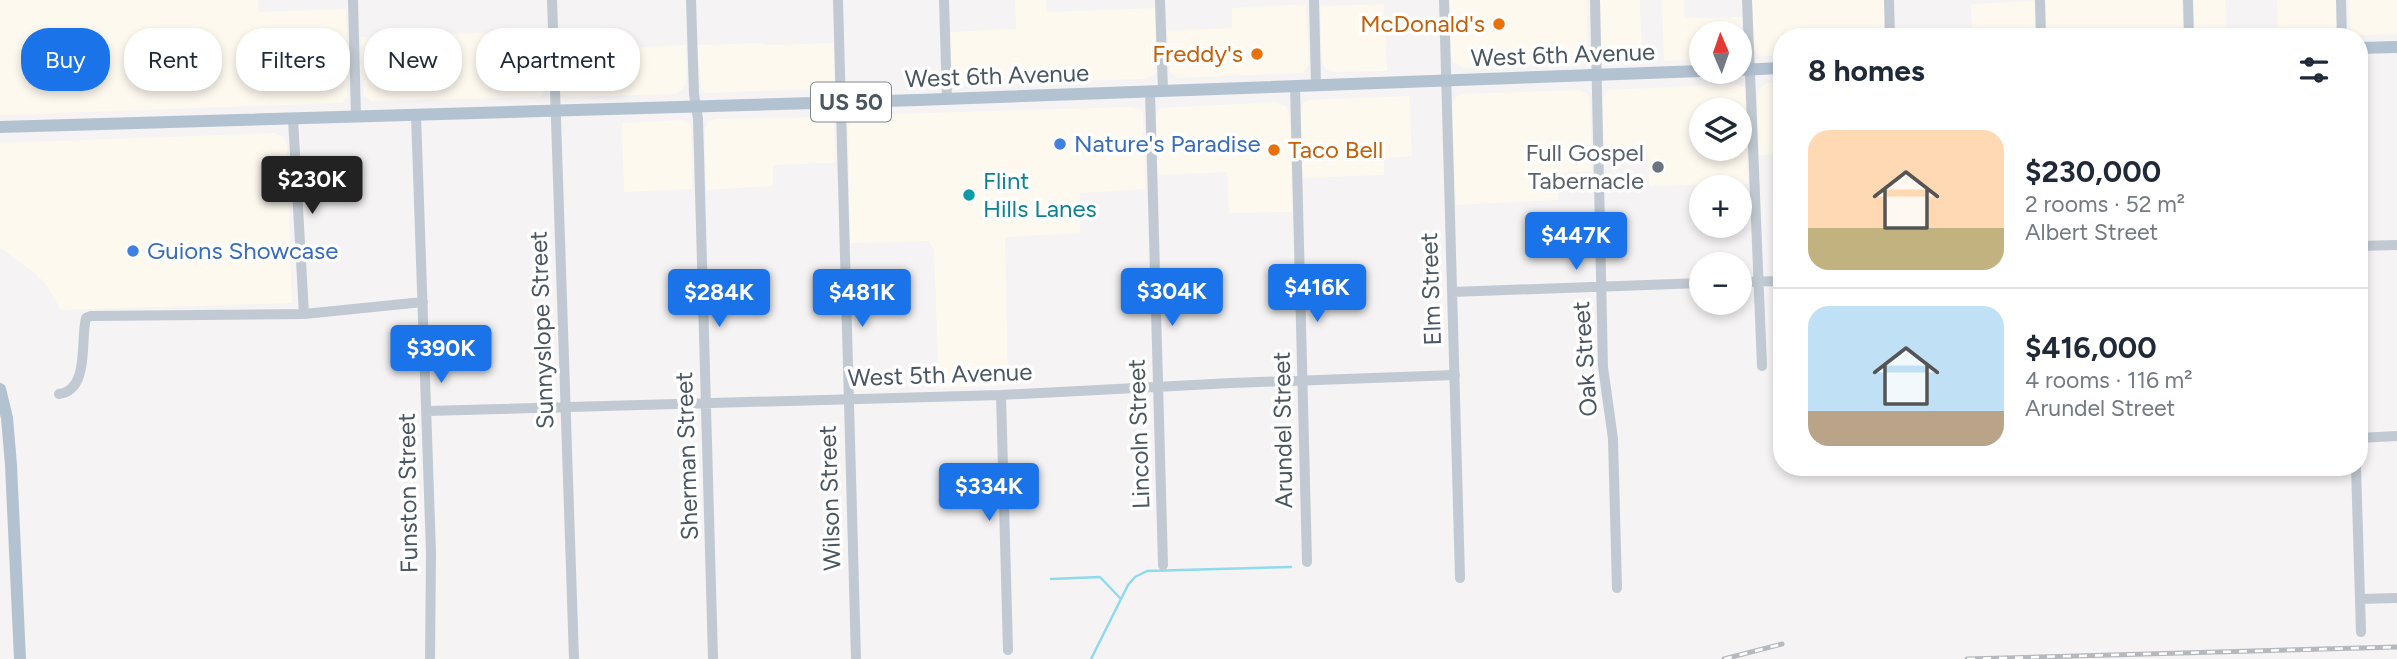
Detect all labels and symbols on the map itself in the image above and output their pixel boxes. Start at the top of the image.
place label: McDonald's [1360,9,1485,38]
marker: McDonald's [1491,16,1507,32]
north arrow [1689,21,1752,84]
street label: West 6th Avenue [1470,37,1656,72]
place label: Freddy's [1152,39,1243,68]
marker: Freddy's [1249,46,1265,62]
street label: West 6th Avenue [904,58,1090,93]
road number: US 50 [811,82,891,122]
place label: Nature's Paradise [1074,129,1261,158]
place label: Taco Bell [1288,135,1383,164]
marker: Nature's Paradise [1052,136,1068,152]
place label: Full Gospel Tabernacle [1525,138,1644,195]
marker: Taco Bell [1266,142,1282,158]
pin: $230K [263,156,361,216]
marker: Full Gospel Tabernacle [1650,159,1666,175]
place label: Flint Hills Lanes [983,166,1097,223]
marker: Flint Hills Lanes [961,187,977,203]
pin: $447K [1527,212,1625,272]
street label: Sunnyslope Street [524,230,559,430]
street label: Elm Street [1414,232,1447,346]
place label: Guions Showcase [147,236,338,265]
marker: Guions Showcase [125,243,141,259]
pin: $416K [1268,264,1366,324]
pin: $304K [1123,268,1221,328]
pin: $284K [670,270,768,329]
pin: $481K [813,270,911,329]
street label: Oak Street [1566,300,1603,418]
pin: $390K [392,326,490,385]
street label: Arundel Street [1267,351,1298,509]
street label: West 5th Avenue [847,357,1033,392]
street label: Lincoln Street [1121,358,1156,510]
street label: Sherman Street [669,371,704,541]
street label: Funston Street [392,413,423,573]
street label: Wilson Street [812,425,847,571]
pin: $334K [940,463,1038,523]

